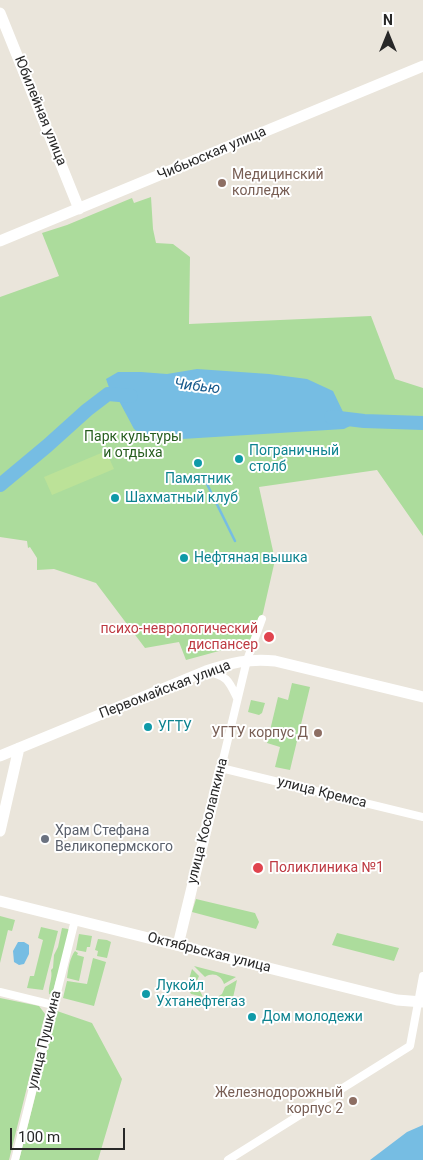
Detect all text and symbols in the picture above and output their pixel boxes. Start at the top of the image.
north arrow [363,10,413,60]
text: N [383,12,393,28]
street label: Юбилейная улица [10,54,70,168]
street label: Чибьюская улица [155,124,269,184]
place label: Медицинский колледж [232,167,324,200]
marker: Медицинский колледж [216,177,228,189]
water label: Чибью [173,376,221,398]
park label: Парк культуры и отдыха [84,429,182,462]
place label: Пограничный столб [249,443,339,476]
marker: Пограничный столб [233,453,245,465]
marker: Памятник [192,457,204,469]
place label: Памятник [165,471,231,487]
place label: Шахматный клуб [125,490,238,506]
marker: Шахматный клуб [109,492,121,504]
place label: Нефтяная вышка [194,550,308,566]
marker: Нефтяная вышка [178,552,190,564]
place label: психо-неврологический диспансер [100,621,258,654]
marker: психо-неврологический диспансер [262,630,276,644]
street label: Первомайская улица [97,657,233,723]
place label: УГТУ [158,719,192,735]
marker: УГТУ [142,721,154,733]
place label: УГТУ корпус Д [212,725,308,741]
marker: УГТУ корпус Д [312,727,324,739]
street label: улица Косолапкина [184,756,232,886]
street label: улица Кремса [276,774,368,812]
place label: Храм Стефана Великопермского [55,823,173,856]
marker: Храм Стефана Великопермского [39,833,51,845]
place label: Поликлиника №1 [269,860,384,876]
marker: Поликлиника №1 [251,861,265,875]
street label: Октябрьская улица [145,930,273,976]
place label: Лукойл Ухтанефтегаз [156,978,245,1010]
marker: Лукойл Ухтанефтегаз [140,988,152,1000]
street label: улица Пушкина [25,989,65,1091]
place label: Дом молодежи [262,1009,363,1025]
marker: Дом молодежи [246,1011,258,1023]
place label: Железнодорожный корпус 2 [215,1085,343,1118]
marker: Железнодорожный корпус 2 [347,1095,359,1107]
scale bar [12,1118,128,1150]
text: 100 m [18,1128,60,1146]

